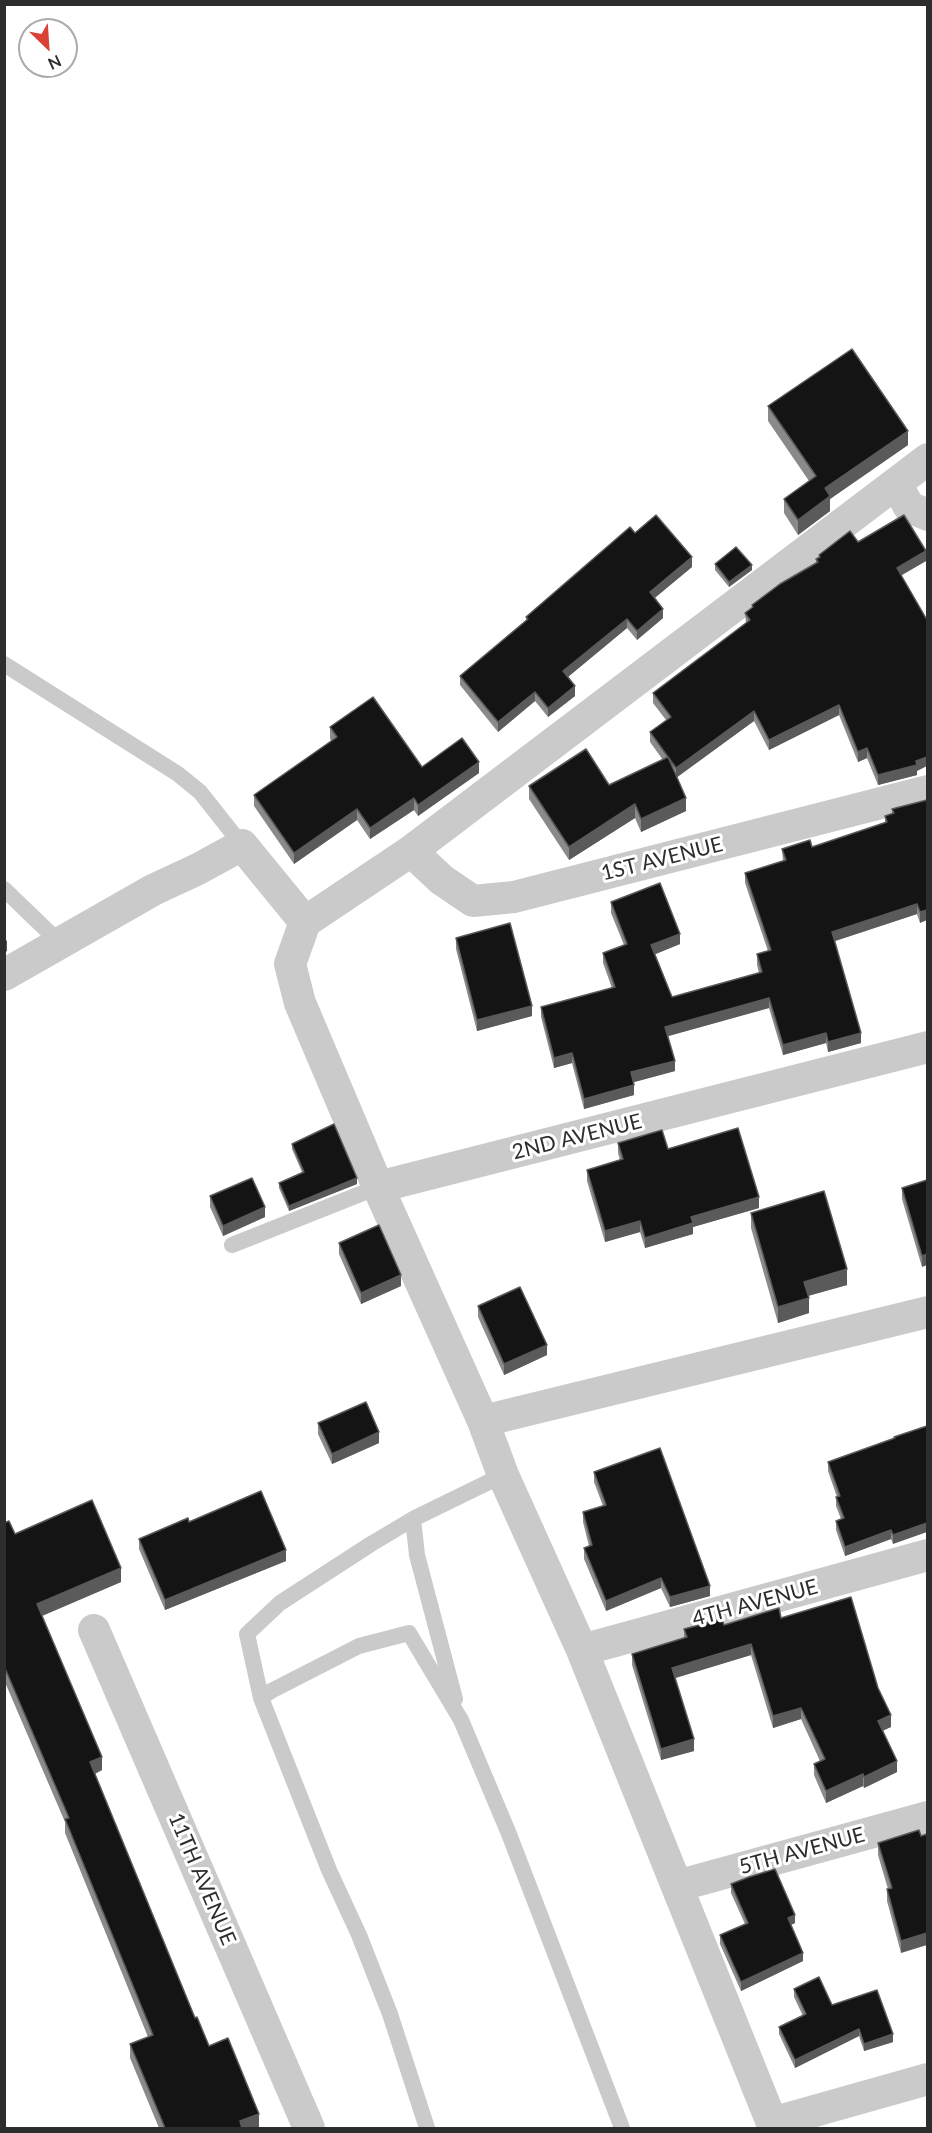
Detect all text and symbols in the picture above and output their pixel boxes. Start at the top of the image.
north arrow [18,18,78,78]
text: N [45,52,65,74]
street label: 1ST AVENUE [599,832,725,886]
street label: 2ND AVENUE [510,1109,644,1165]
street label: 4TH AVENUE [689,1574,821,1632]
street label: 11TH AVENUE [163,1809,241,1949]
street label: 5TH AVENUE [736,1822,868,1880]

